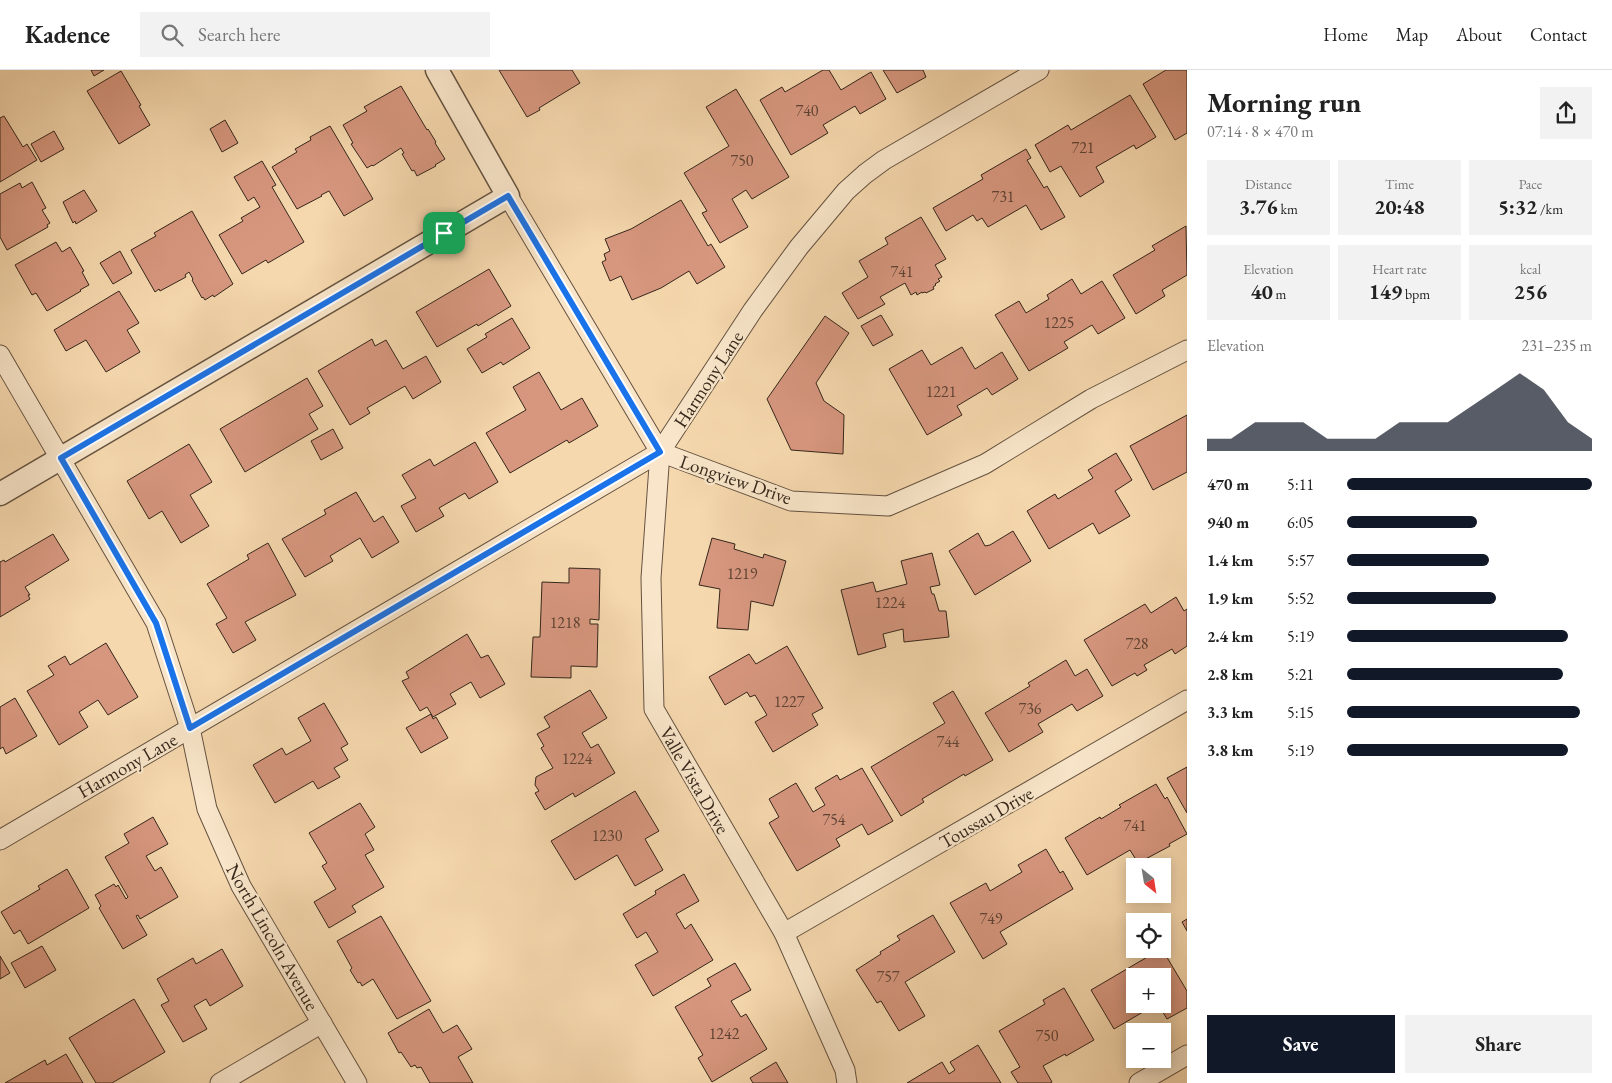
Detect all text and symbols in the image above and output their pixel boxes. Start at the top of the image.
search box [140,12,490,57]
text: Kadence [25,19,110,50]
icon: search [158,21,186,49]
text: Search here [198,22,281,47]
text: Home [1323,23,1368,46]
text: Map [1396,23,1428,46]
text: About [1456,23,1502,46]
text: Contact [1530,23,1587,46]
text: Morning run [1207,84,1361,120]
button: share [1540,87,1592,139]
house number: 740 [795,100,819,121]
text: 07:14 · 8 × 470 m [1207,121,1314,142]
house number: 721 [1071,137,1095,158]
house number: 750 [730,150,754,171]
text: Distance [1245,175,1292,193]
text: Time [1385,175,1414,193]
text: Pace [1519,175,1542,193]
house number: 731 [991,186,1015,207]
text: 3.76 [1239,193,1278,220]
text: 20:48 [1374,193,1425,220]
text: 5:32 [1498,193,1537,220]
text: km [1278,200,1298,218]
text: /km [1537,200,1563,218]
pin [423,212,465,254]
icon: arrive [430,219,458,247]
text: Elevation [1243,260,1294,278]
text: Heart rate [1372,260,1427,278]
text: kcal [1520,260,1541,278]
house number: 741 [890,261,914,282]
text: 40 [1251,278,1273,305]
text: 149 [1369,278,1402,305]
text: 256 [1514,278,1547,305]
text: m [1273,285,1286,303]
text: bpm [1402,285,1430,303]
house number: 1225 [1044,312,1074,333]
street label: Harmony Lane [668,326,749,433]
text: Elevation [1207,335,1265,356]
text: 231–235 m [1521,335,1592,356]
house number: 1221 [926,381,956,402]
street label: Longview Drive [677,449,795,510]
text: 470 m [1207,474,1249,495]
text: 5:11 [1287,474,1314,495]
text: 940 m [1207,512,1249,533]
text: 6:05 [1287,512,1314,533]
text: 1.4 km [1207,550,1253,571]
text: 5:57 [1287,550,1314,571]
house number: 1219 [727,563,758,584]
text: 1.9 km [1207,588,1253,609]
text: 5:52 [1287,588,1314,609]
house number: 1224 [875,592,906,613]
house number: 1218 [550,612,581,633]
text: 2.4 km [1207,626,1253,647]
text: 5:19 [1287,626,1314,647]
house number: 728 [1125,633,1149,654]
text: 2.8 km [1207,664,1253,685]
text: 5:21 [1287,664,1314,685]
house number: 1227 [774,691,805,712]
house number: 736 [1018,698,1042,719]
text: 3.3 km [1207,702,1253,723]
text: 5:15 [1287,702,1314,723]
street label: Valle Vista Drive [654,722,735,838]
street label: Harmony Lane [73,727,182,804]
house number: 744 [936,731,960,752]
text: 3.8 km [1207,740,1253,761]
text: 5:19 [1287,740,1314,761]
house number: 1224 [562,748,593,769]
street label: Toussau Drive [935,781,1038,854]
house number: 754 [822,809,846,830]
house number: 741 [1123,815,1147,836]
house number: 1230 [592,825,623,846]
north arrow [1126,858,1171,902]
map controls [1126,858,1171,1068]
street label: North Lincoln Avenue [220,859,325,1015]
house number: 749 [979,908,1003,929]
button: locate [1126,913,1171,958]
house number: 757 [876,966,900,987]
button: + [1126,968,1171,1013]
button: Save [1207,1015,1395,1073]
button: Share [1405,1015,1592,1073]
house number: 1242 [709,1023,740,1044]
button: − [1126,1023,1171,1068]
house number: 750 [1035,1025,1059,1046]

